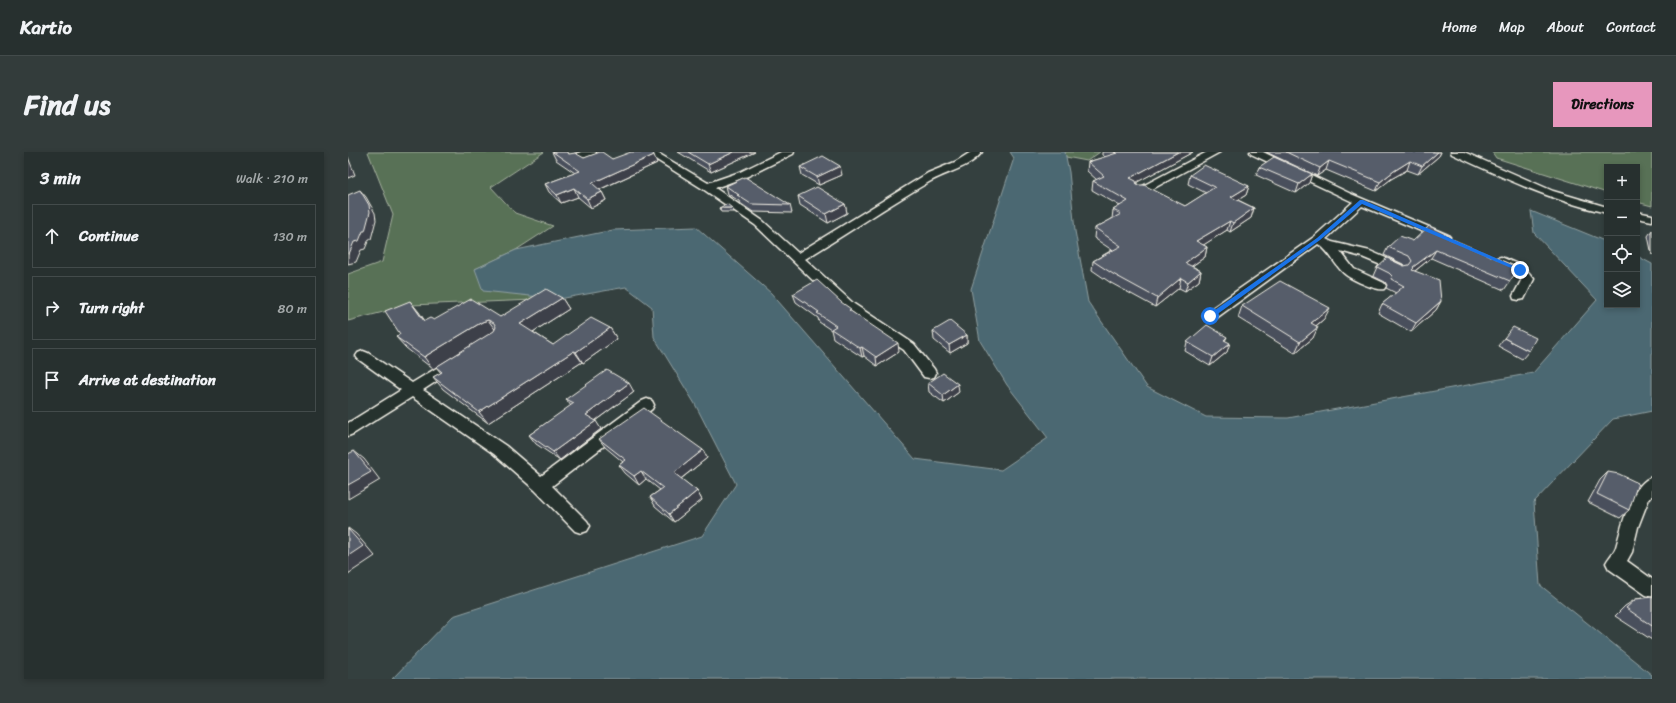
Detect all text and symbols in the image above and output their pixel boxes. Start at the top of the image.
text: Kartio [20,11,72,44]
text: Home [1442,15,1477,40]
text: Map [1499,15,1525,40]
text: About [1547,15,1584,40]
text: Contact [1606,15,1656,40]
text: Find us [24,80,111,129]
button: Directions [1553,82,1652,127]
text: 3 min [40,163,81,193]
map controls [1604,164,1640,308]
button: + [1604,164,1640,200]
text: Walk · 210 m [236,167,308,190]
button: − [1604,200,1640,236]
text: Continue [79,223,139,249]
icon: ahead [41,225,63,247]
text: 130 m [273,225,307,248]
button: locate [1604,236,1640,272]
route end [1511,261,1529,279]
button: layers [1604,272,1640,308]
text: Turn right [79,295,144,321]
icon: right [41,297,63,319]
text: 80 m [278,297,307,320]
route start [1201,307,1219,325]
text: Arrive at destination [79,367,216,393]
icon: arrive [41,369,63,391]

